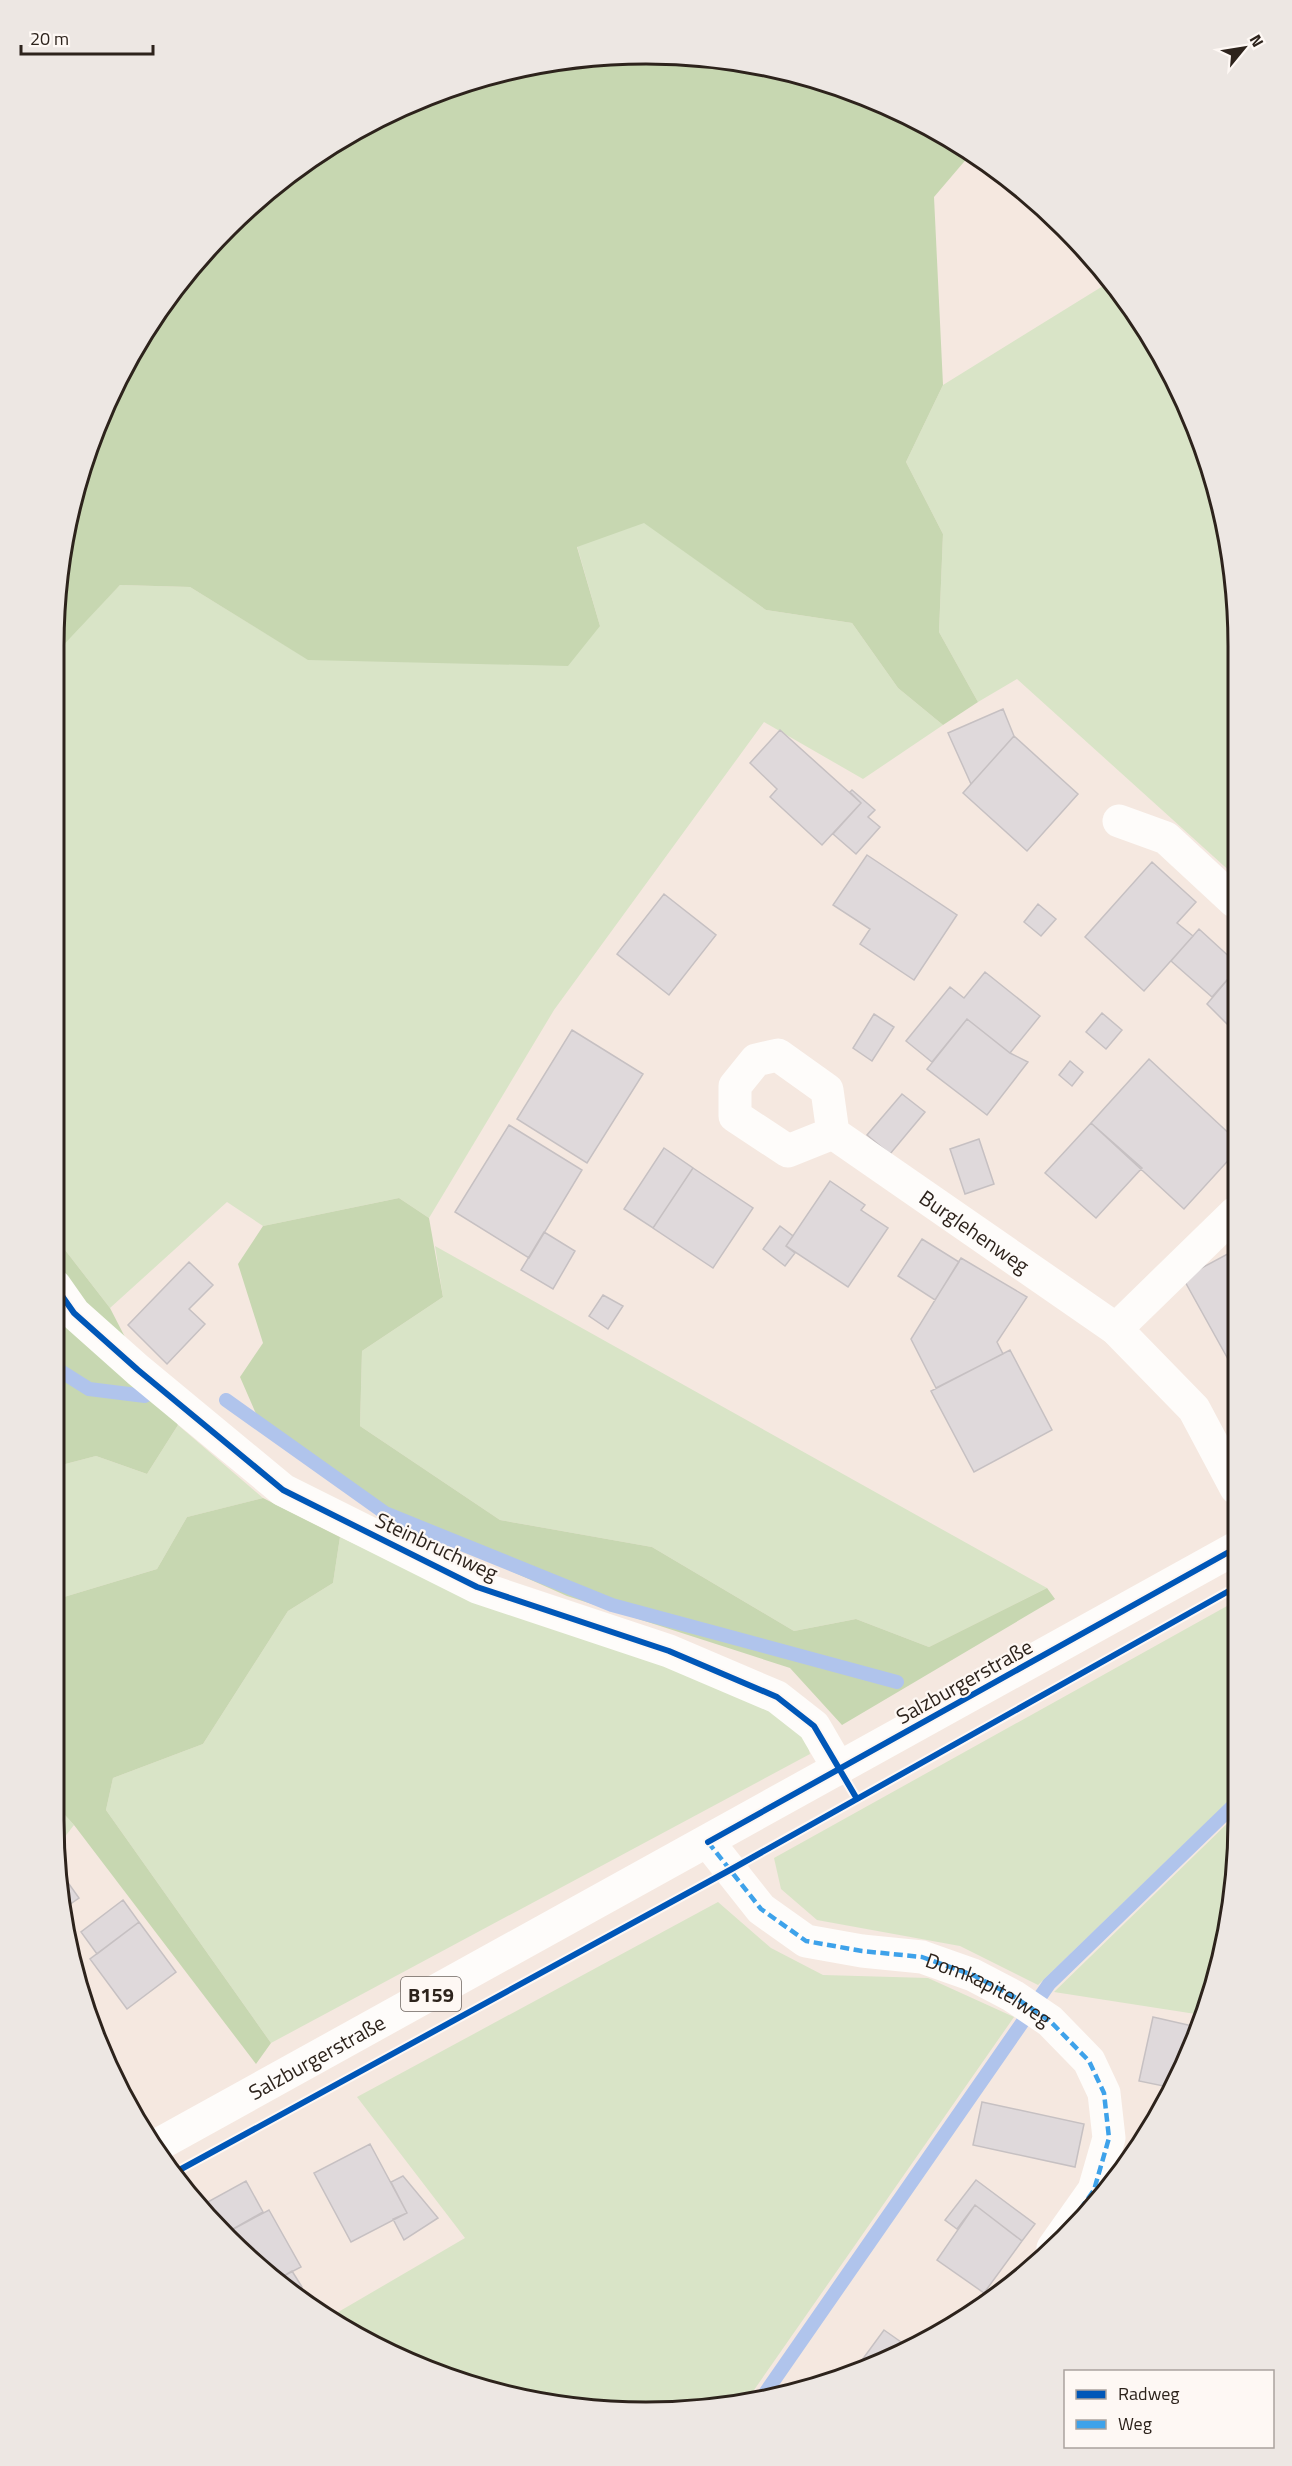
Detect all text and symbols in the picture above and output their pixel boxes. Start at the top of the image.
scale bar [21,18,153,56]
north arrow [1214,18,1274,78]
text: 20 m [30,25,69,52]
text: N [1244,30,1270,51]
street label: Burglehenweg [913,1182,1037,1281]
street label: Steinbruchweg [370,1504,504,1589]
street label: Salzburgerstraße [890,1630,1038,1732]
street label: Domkapitelweg [921,1944,1059,2034]
road number: B159 [401,1977,461,2011]
street label: Salzburgerstraße [242,2006,391,2108]
legend [1064,2370,1274,2448]
text: Radweg [1118,2380,1180,2407]
text: Weg [1118,2410,1152,2437]

